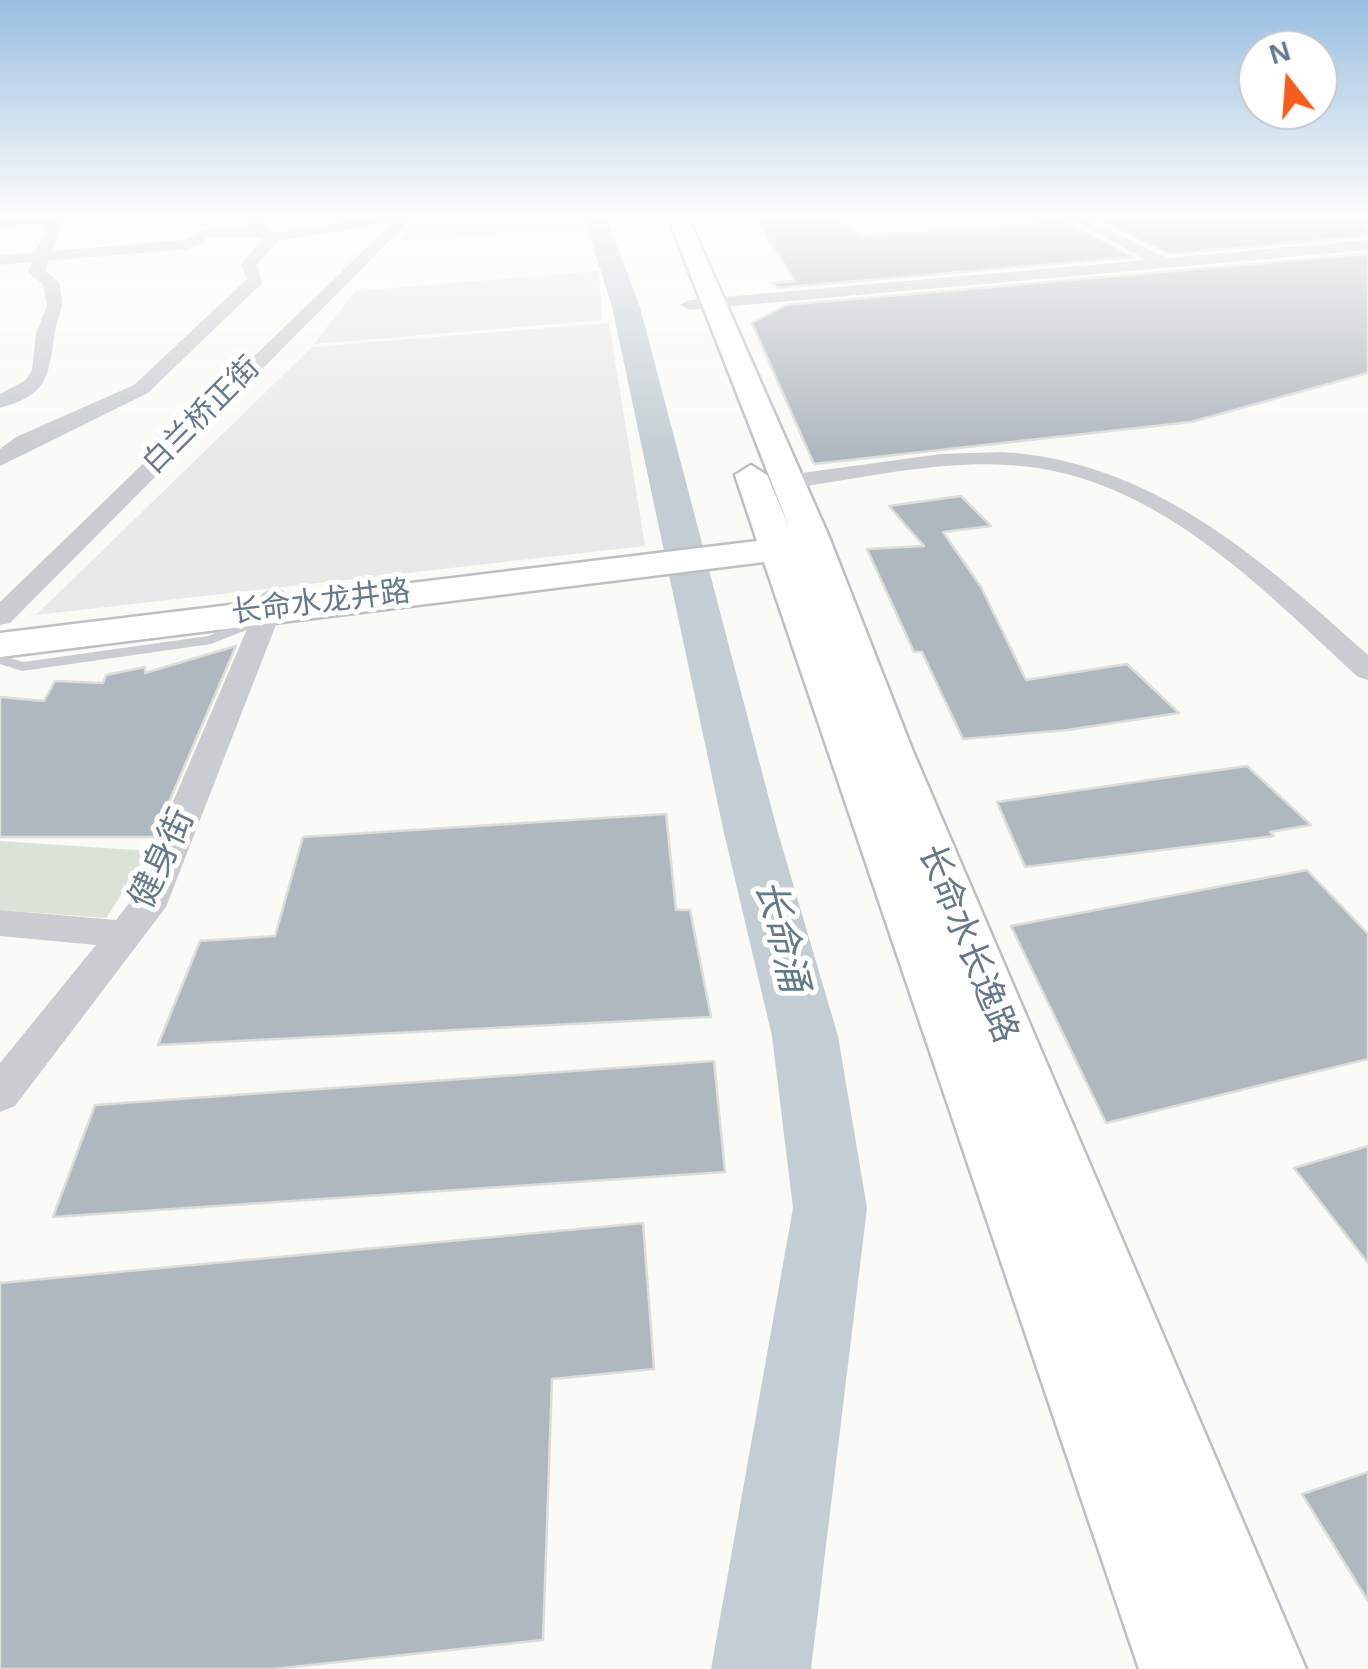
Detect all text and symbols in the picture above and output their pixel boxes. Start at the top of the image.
north arrow [1238,30,1338,130]
text: N [1265,35,1294,71]
street label: 白兰桥正街 [136,350,268,482]
street label: 长命水龙井路 [229,574,413,632]
street label: 健身街 [122,803,204,915]
street label: 长命水长逸路 [908,839,1026,1049]
water label: 长命涌 [744,875,816,997]

